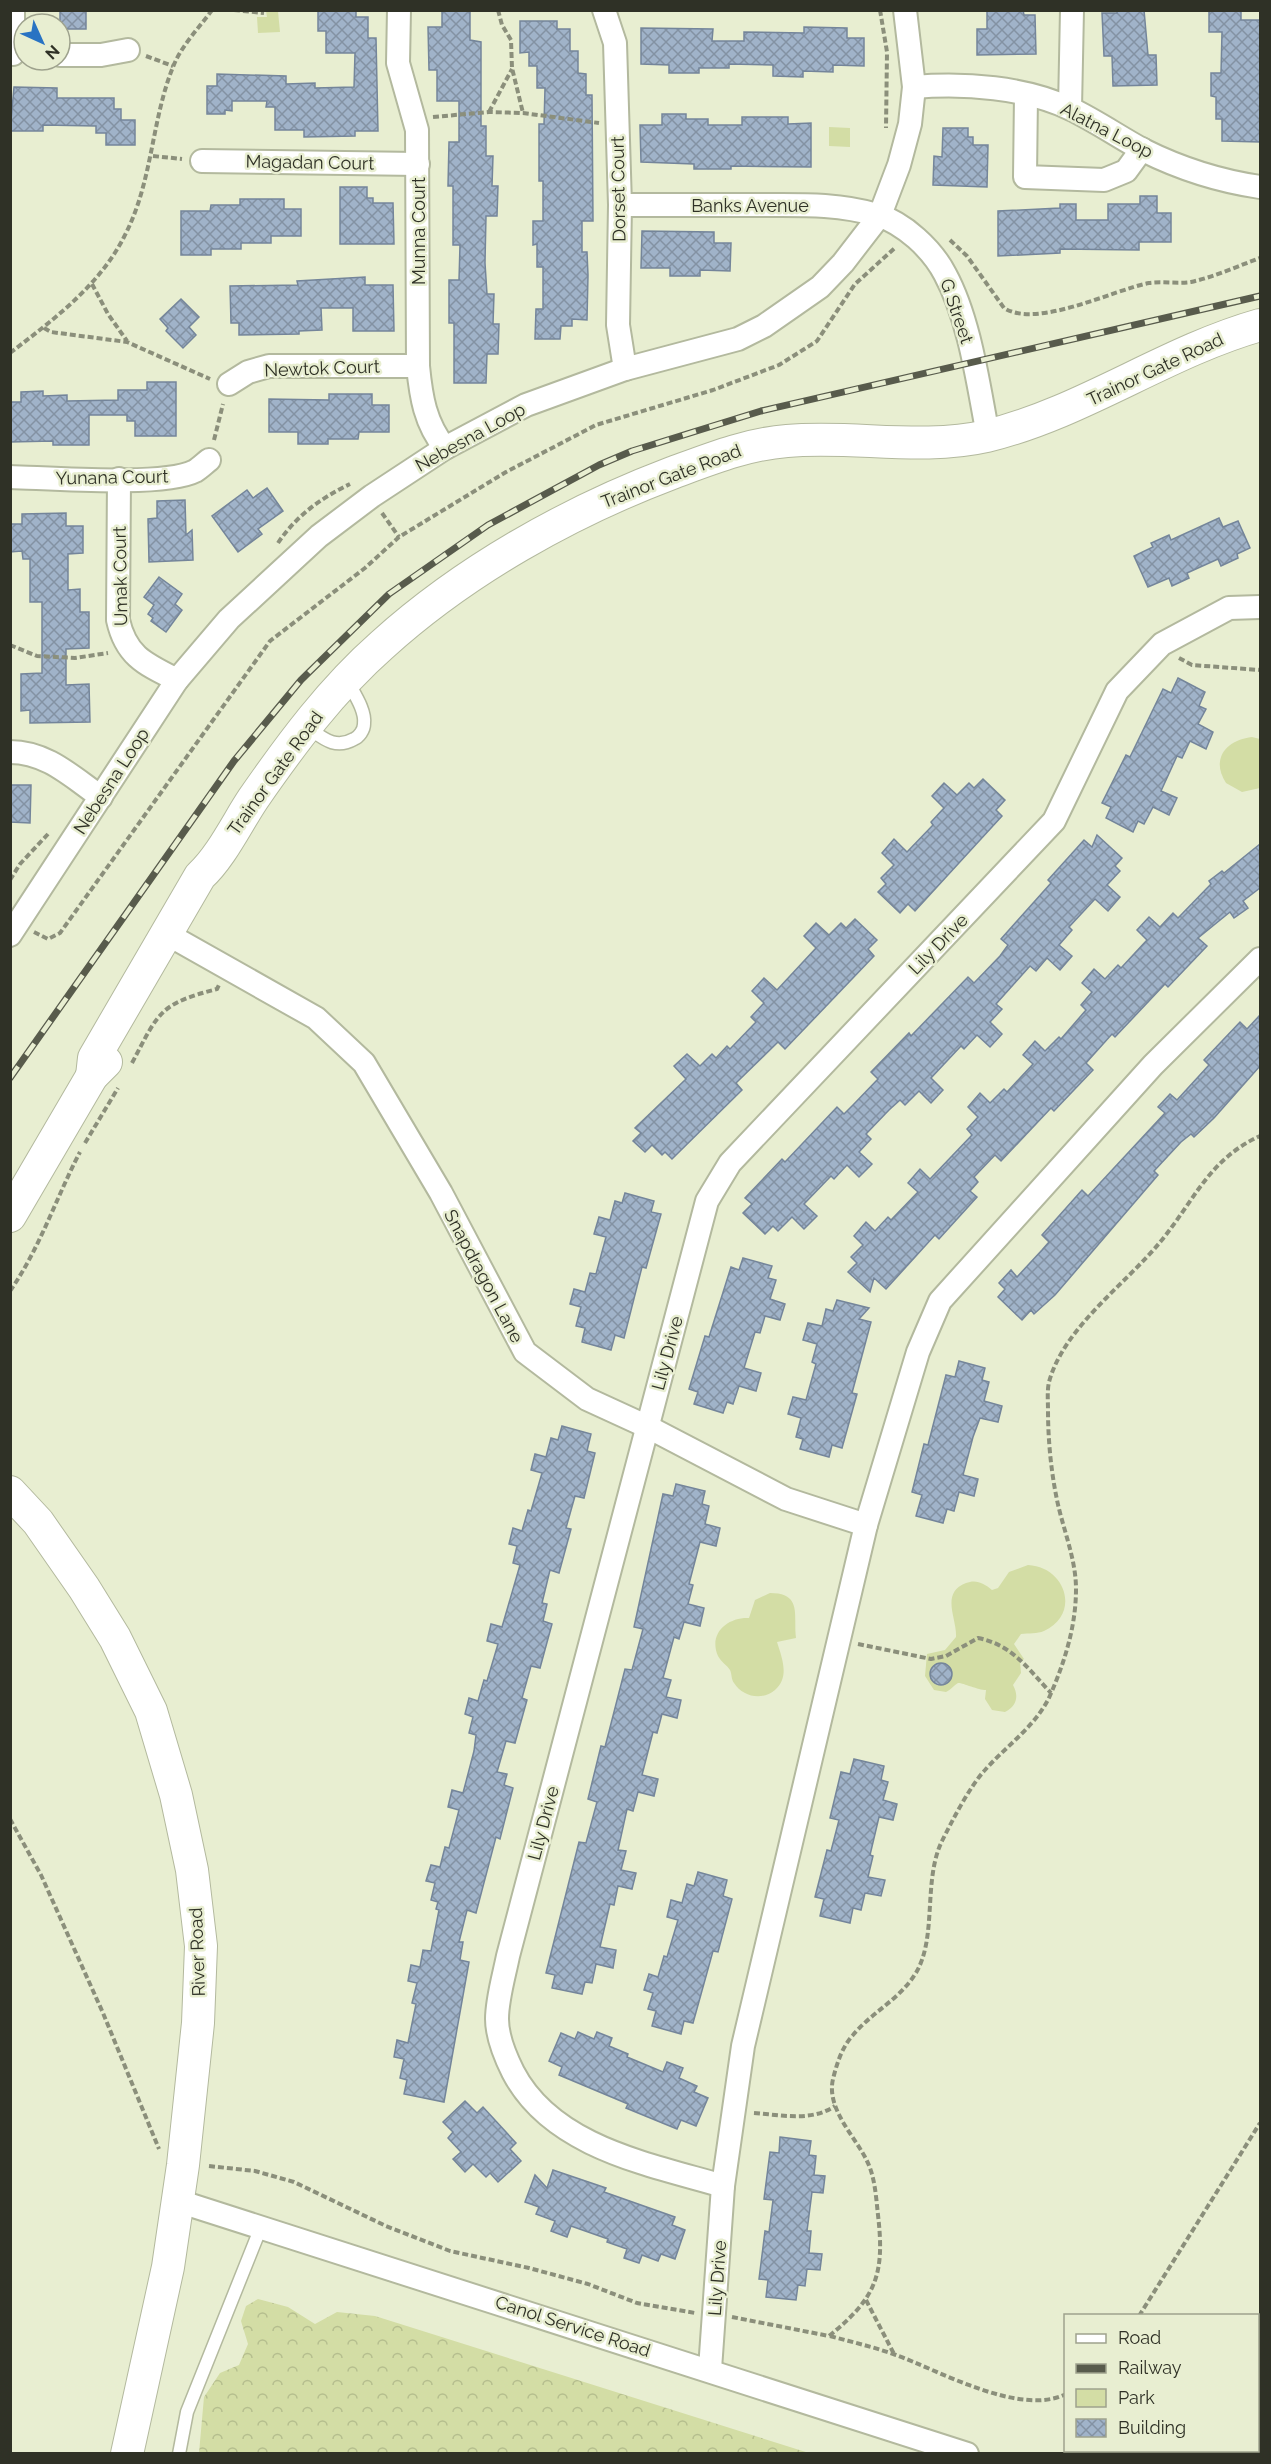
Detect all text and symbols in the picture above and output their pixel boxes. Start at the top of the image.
north arrow [12,12,72,72]
text: N [41,41,63,63]
street label: Alatna Loop [1057,98,1157,162]
street label: Dorset Court [607,136,629,242]
street label: Magadan Court [246,150,374,174]
street label: Munna Court [408,177,429,285]
street label: Banks Avenue [691,195,809,216]
street label: G Street [936,276,978,346]
street label: Trainor Gate Road [1084,328,1226,410]
street label: Newtok Court [264,355,380,381]
street label: Nebesna Loop [411,398,529,476]
street label: Trainor Gate Road [598,440,744,512]
street label: Yunana Court [56,466,168,488]
street label: Umak Court [109,526,131,626]
street label: Trainor Gate Road [223,707,327,839]
street label: Nebesna Loop [69,724,153,838]
street label: Lily Drive [904,909,972,979]
street label: Snapdragon Lane [440,1206,528,1347]
street label: Lily Drive [647,1313,687,1392]
street label: Lily Drive [523,1783,563,1862]
street label: River Road [185,1907,209,1997]
street label: Lily Drive [704,2239,730,2317]
street label: Canol Service Road [493,2291,653,2361]
legend [1064,2314,1259,2452]
text: Road [1118,2327,1161,2348]
text: Railway [1118,2357,1182,2378]
text: Park [1118,2387,1155,2408]
text: Building [1118,2417,1186,2438]

